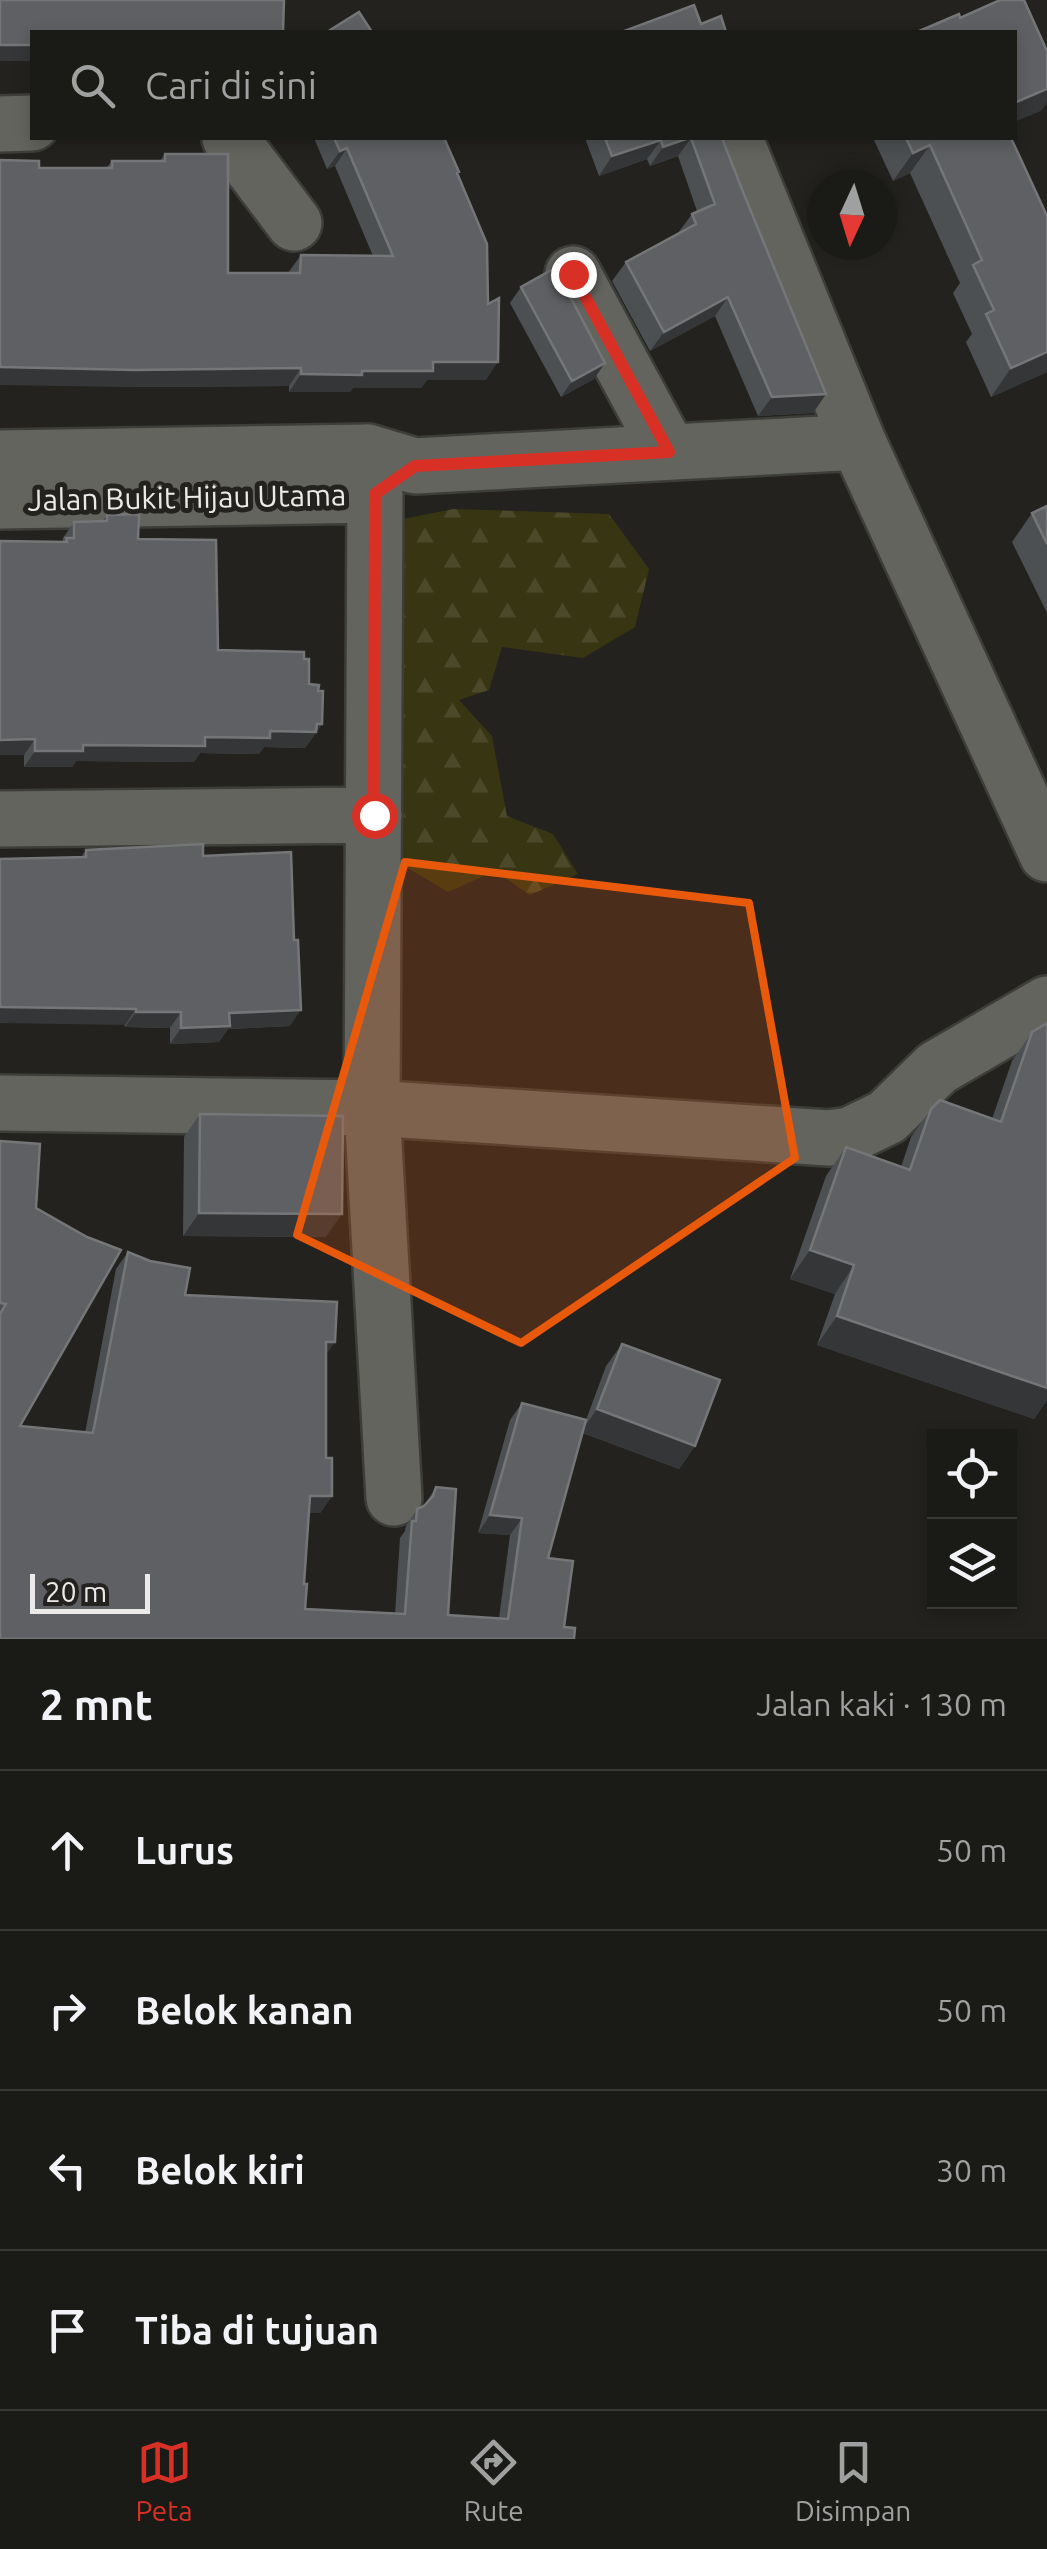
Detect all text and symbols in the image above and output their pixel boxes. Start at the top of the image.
search box [30,30,1017,140]
icon: search [65,58,120,113]
text: Cari di sini [145,64,317,106]
north arrow [807,170,897,260]
route end [551,252,597,298]
street label: Jalan Bukit Hijau Utama [27,477,347,517]
route start [352,793,398,839]
map controls [927,1429,1017,1609]
button: locate [927,1429,1017,1519]
button: layers [927,1519,1017,1609]
scale bar [30,1569,150,1614]
text: 20 m [45,1576,107,1607]
text: 2 mnt [40,1681,153,1728]
text: Jalan kaki · 130 m [756,1686,1007,1722]
icon: ahead [40,1823,95,1878]
text: Lurus [135,1829,234,1871]
text: 50 m [936,1832,1007,1868]
icon: right [40,1983,95,2038]
text: Belok kanan [135,1989,354,2031]
text: 50 m [936,1992,1007,2028]
icon: left [40,2143,95,2198]
text: Belok kiri [135,2149,305,2191]
text: 30 m [936,2152,1007,2188]
icon: arrive [40,2303,95,2358]
text: Tiba di tujuan [135,2309,379,2351]
tab: Peta [136,2435,193,2526]
tab: Rute [464,2435,524,2526]
tab: Disimpan [795,2435,911,2526]

